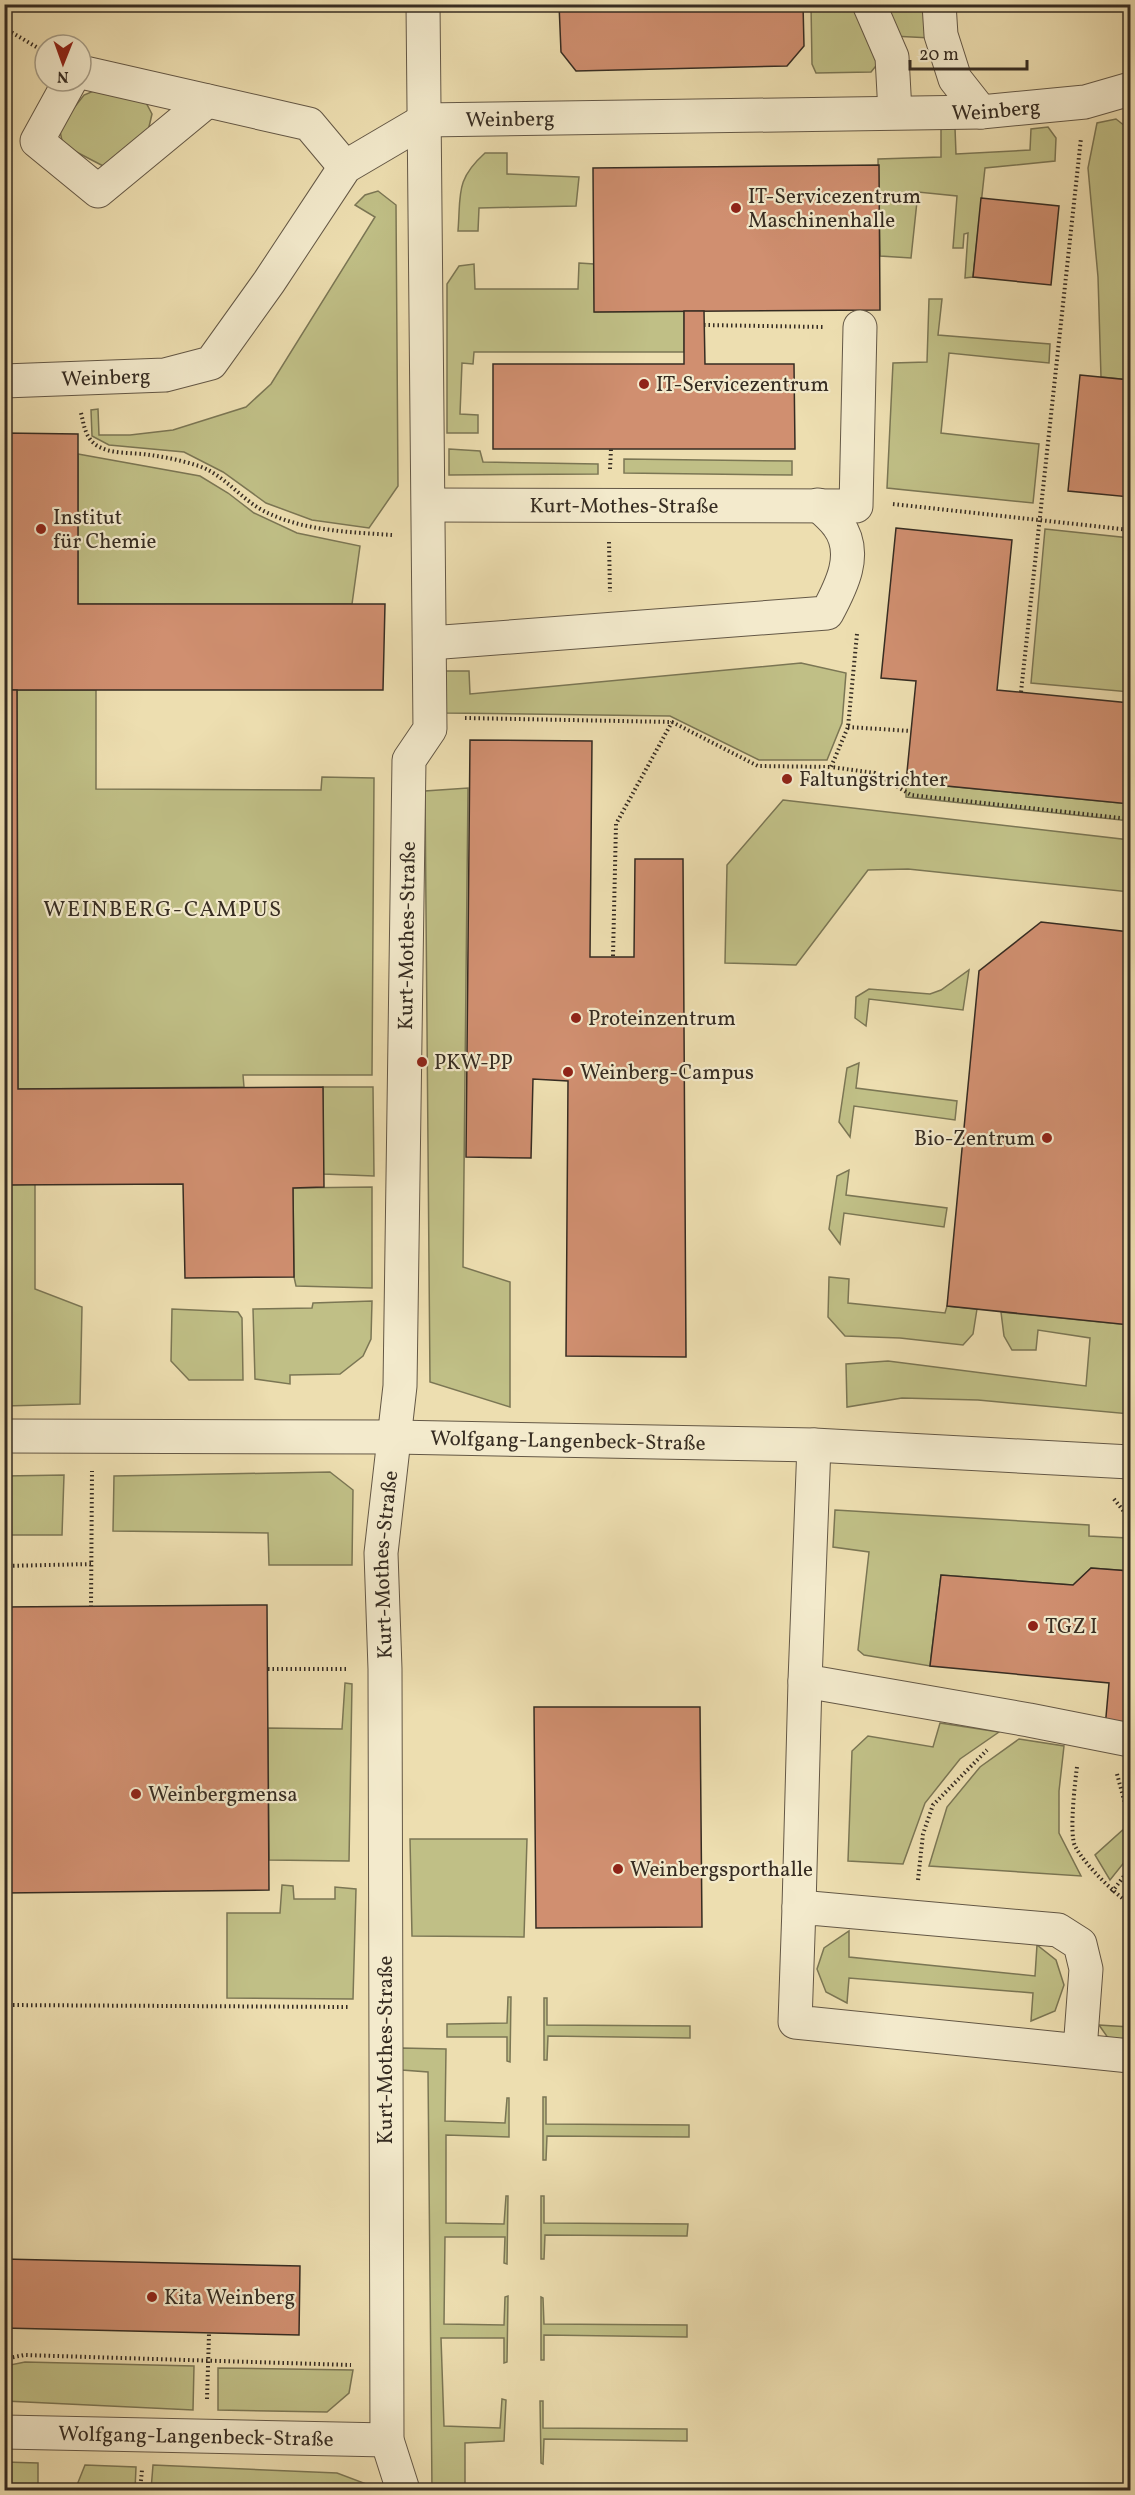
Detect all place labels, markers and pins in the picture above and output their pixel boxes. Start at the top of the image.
place label: IT-Servicezentrum Maschinenhalle [748,183,921,236]
marker: IT-Servicezentrum Maschinenhalle [729,201,743,215]
place label: IT-Servicezentrum [656,371,829,400]
marker: IT-Servicezentrum [637,377,651,391]
place label: Institut für Chemie [53,504,156,557]
marker: Institut für Chemie [34,522,48,536]
place label: Faltungstrichter [799,766,948,795]
marker: Faltungstrichter [780,772,794,786]
place label: Proteinzentrum [588,1005,736,1034]
marker: Proteinzentrum [569,1011,583,1025]
place label: PKW-PP [434,1049,513,1078]
marker: PKW-PP [415,1055,429,1069]
place label: Weinberg-Campus [580,1059,754,1088]
marker: Weinberg-Campus [561,1065,575,1079]
place label: Bio-Zentrum [914,1125,1035,1154]
marker: Bio-Zentrum [1040,1131,1054,1145]
place label: TGZ I [1045,1613,1097,1642]
marker: TGZ I [1026,1619,1040,1633]
place label: Weinbergmensa [148,1781,298,1810]
marker: Weinbergmensa [129,1787,143,1801]
place label: Weinbergsporthalle [630,1856,813,1885]
marker: Weinbergsporthalle [611,1862,625,1876]
place label: Kita Weinberg [164,2284,295,2313]
marker: Kita Weinberg [145,2290,159,2304]

